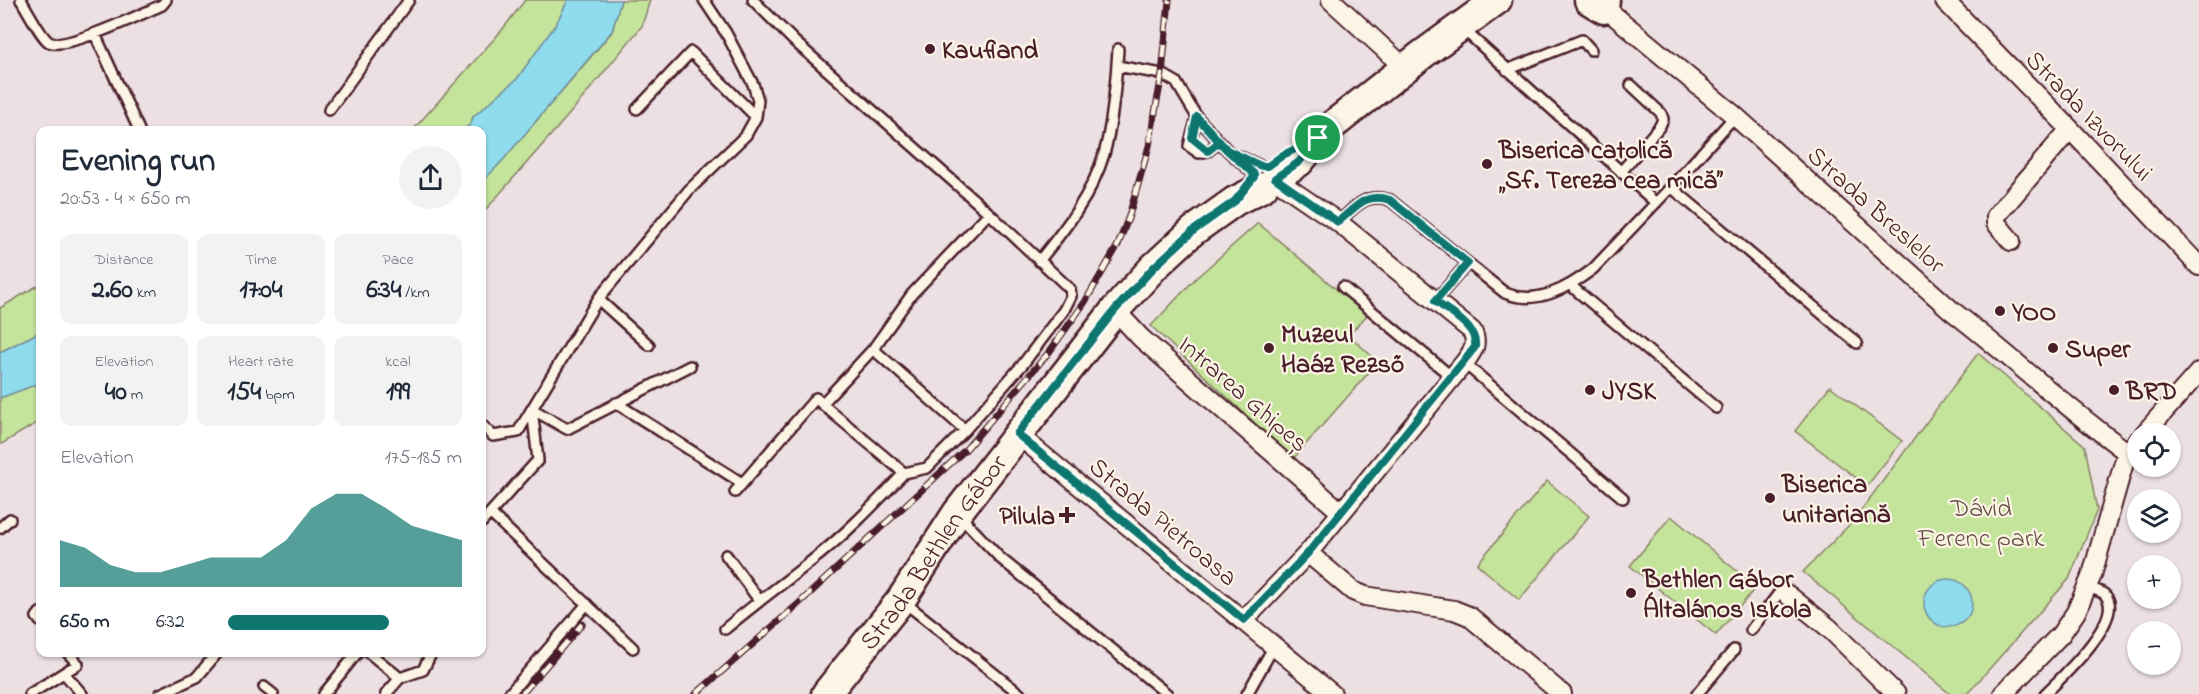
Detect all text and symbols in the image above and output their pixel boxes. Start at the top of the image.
place label: Kaufland [942,33,1038,71]
marker: Kaufland [923,42,937,56]
street label: Strada Izvorului [2015,43,2161,191]
pin [1292,112,1343,163]
icon: arrive [1301,121,1334,154]
place label: Biserica catolică „Sf. Tereza cea mică” [1498,133,1724,201]
text: Evening run [60,138,215,186]
street label: Strada Breslelor [1797,139,1953,285]
button: share [399,146,462,209]
marker: Biserica catolică „Sf. Tereza cea mică” [1480,157,1494,171]
text: 20:53 · 4 × 650 m [60,185,190,214]
text: Distance [95,248,153,272]
text: Time [245,248,277,272]
text: Pace [382,248,414,272]
text: 2.60 [92,272,133,310]
text: 17:04 [239,272,283,310]
text: 6:34 [366,272,401,310]
text: km [133,281,156,305]
text: /km [401,281,430,305]
place label: YOO [2011,295,2056,333]
marker: YOO [1993,304,2007,318]
place label: Muzeul Haáz Rezső [1281,317,1404,385]
street label: Intrarea Ghipeș [1168,328,1316,463]
place label: Super [2065,332,2131,370]
marker: Muzeul Haáz Rezső [1262,341,1276,355]
marker: Super [2046,341,2060,355]
text: Elevation [95,350,153,374]
text: Heart rate [228,350,294,374]
text: kcal [385,350,411,374]
text: 40 [105,374,127,412]
text: 154 [227,374,261,412]
text: 199 [386,374,410,412]
place label: JYSK [1602,374,1657,412]
place label: BRD [2125,374,2177,412]
text: m [127,383,143,407]
text: bpm [261,383,295,407]
marker: JYSK [1583,383,1597,397]
marker: BRD [2107,383,2121,397]
map controls [2127,423,2181,675]
button: locate [2127,423,2181,477]
text: Elevation [60,444,134,473]
text: 175–185 m [384,444,462,473]
street label: Strada Bethlen Gábor [852,447,1018,660]
street label: Strada Pietroasa [1079,450,1245,597]
place label: Biserica unitariană [1781,467,1891,535]
button: layers [2127,489,2181,543]
marker: Biserica unitariană [1763,491,1777,505]
park label: Dávid Ferenc park [1917,491,2045,559]
place label: Pilula [999,499,1055,537]
marker: Pilula [1060,508,1074,522]
button: + [2127,555,2181,609]
place label: Bethlen Gábor Általános Iskola [1642,562,1812,630]
marker: Bethlen Gábor Általános Iskola [1624,586,1638,600]
text: 650 m [60,608,109,637]
text: 6:32 [156,608,185,637]
button: − [2127,621,2181,675]

